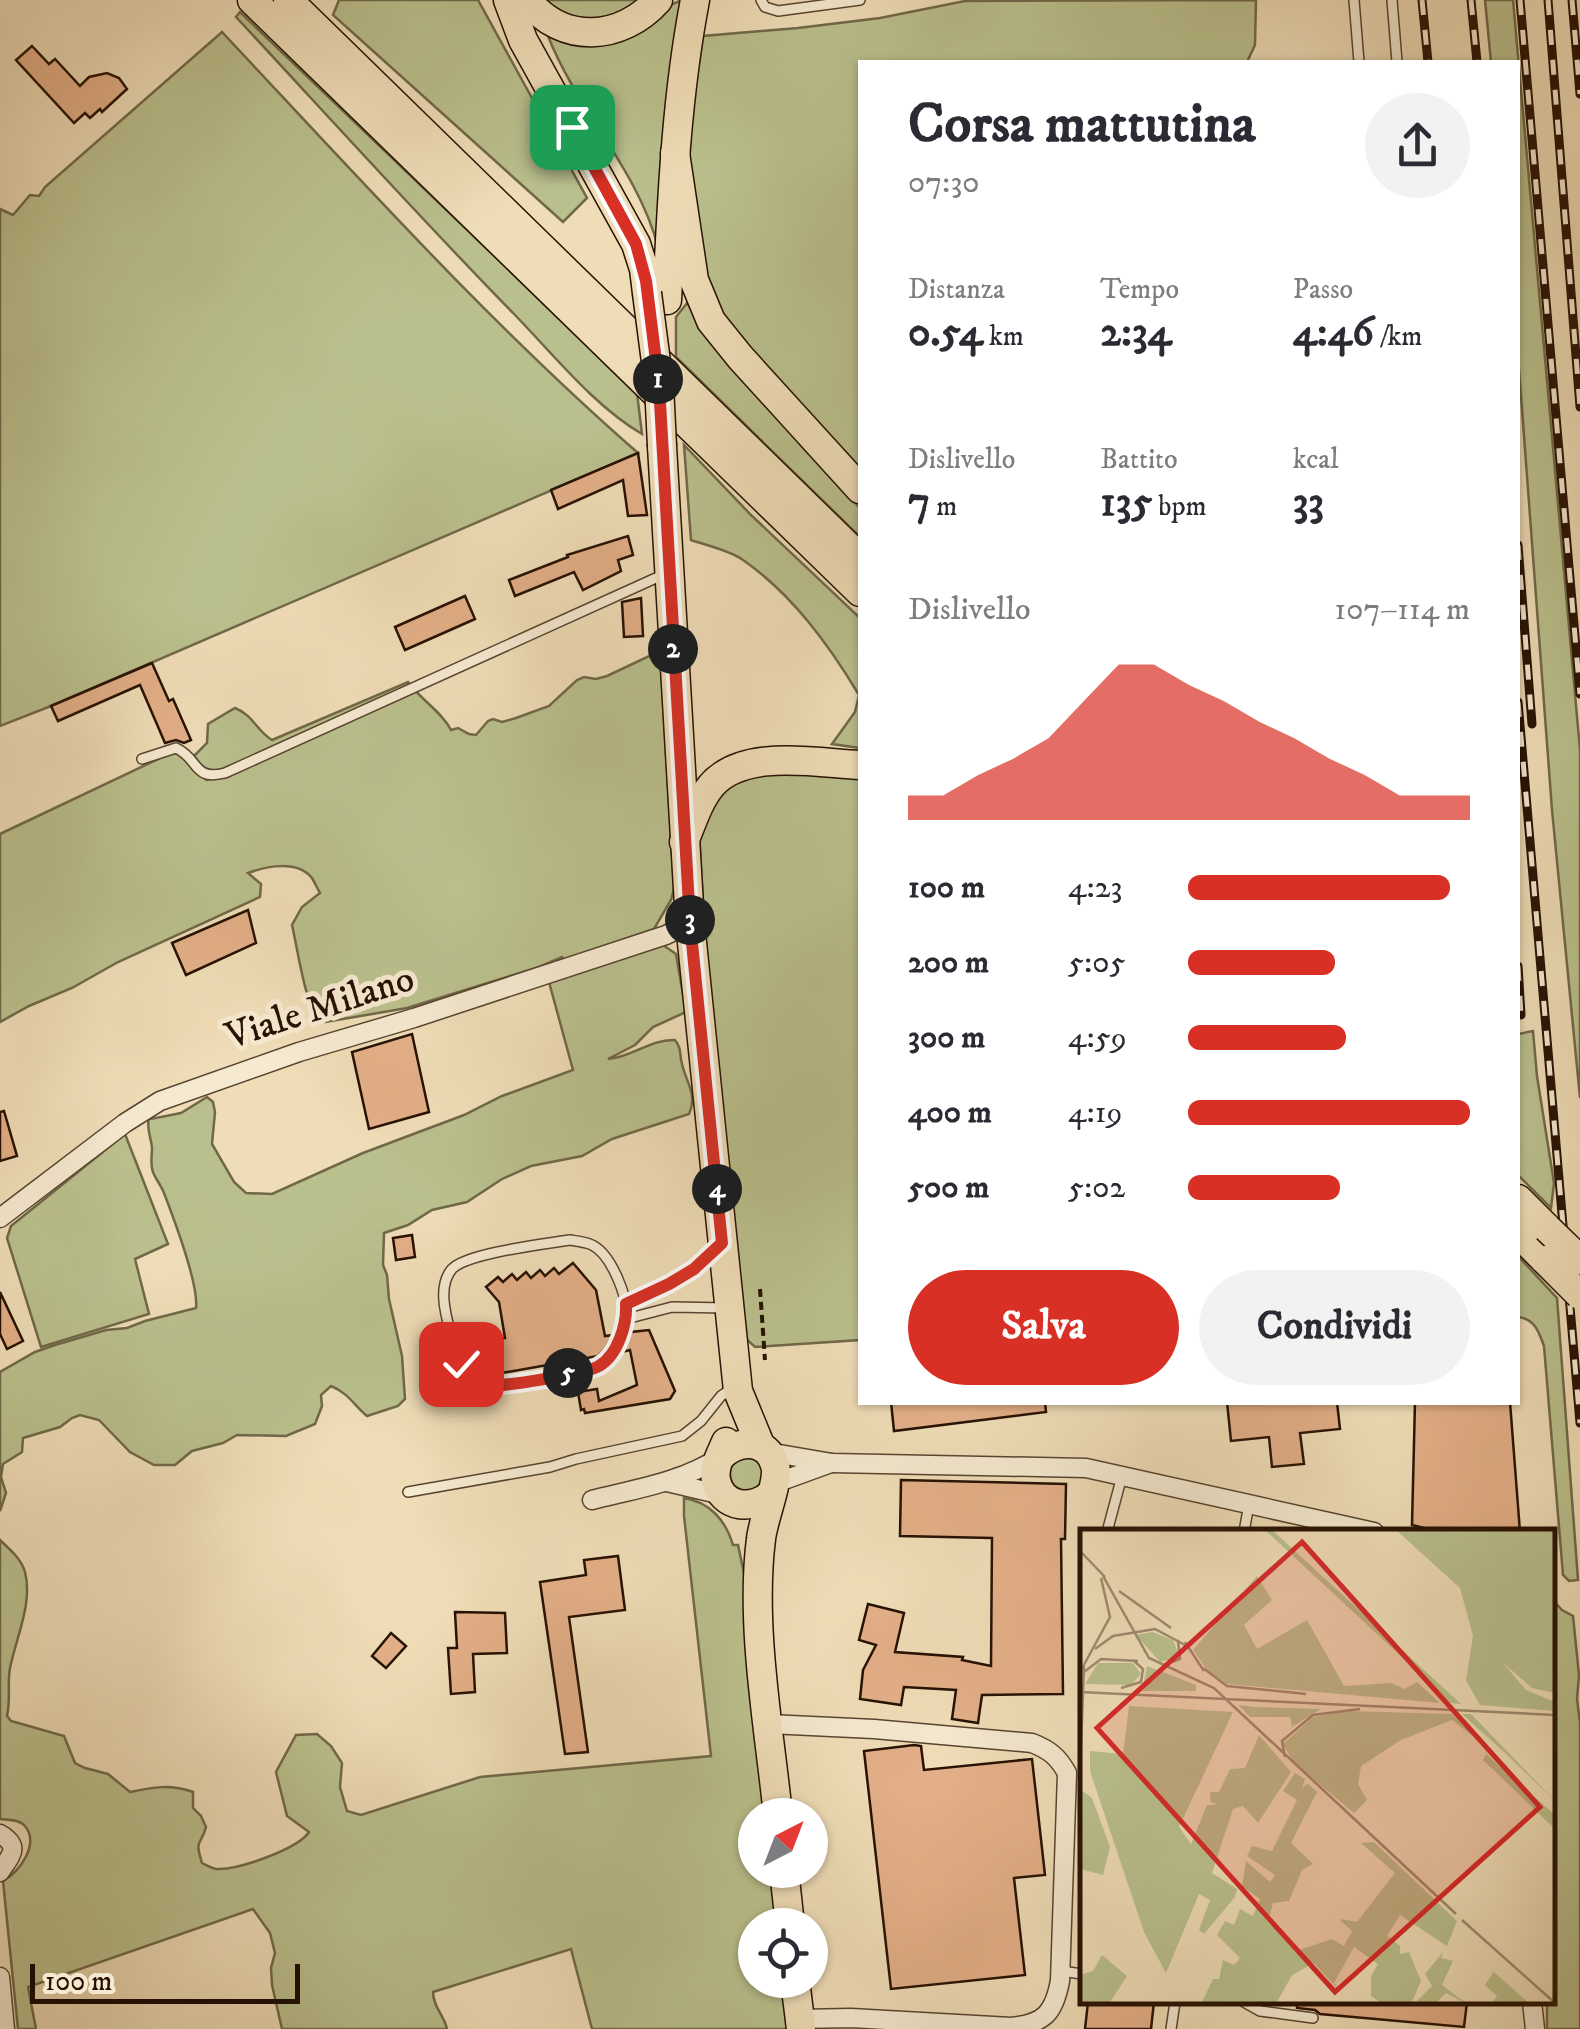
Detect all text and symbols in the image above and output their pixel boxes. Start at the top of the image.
pin [530,85,615,170]
text: Corsa mattutina [908,91,1256,160]
button: share [1365,93,1470,198]
icon: arrive [545,100,600,155]
text: 07:30 [908,163,980,203]
text: Distanza [908,272,1005,307]
text: Tempo [1100,272,1179,307]
text: Passo [1293,272,1353,307]
text: 0.54 [908,307,983,359]
text: 2:34 [1100,307,1172,359]
text: 4:46 [1293,307,1374,359]
text: km [983,319,1024,354]
text: /km [1374,319,1422,354]
pin: 1 [633,354,683,404]
text: 1 [653,361,663,396]
text: Dislivello [908,442,1015,477]
text: Battito [1100,442,1178,477]
text: kcal [1293,442,1339,477]
text: 7 [908,477,930,529]
text: 135 [1100,477,1152,529]
text: 33 [1293,477,1324,529]
text: m [930,489,957,524]
text: bpm [1152,489,1207,524]
text: Dislivello [908,590,1031,630]
text: 107–114 m [1335,590,1470,630]
pin: 2 [648,624,698,674]
text: 2 [666,631,680,666]
text: 100 m [908,868,985,908]
text: 4:23 [1068,868,1122,908]
pin: 3 [665,895,715,945]
text: 3 [685,902,695,937]
text: 200 m [908,943,989,983]
text: 5:05 [1068,943,1125,983]
street label: Viale Milano [219,955,420,1061]
text: 300 m [908,1018,985,1058]
text: 4:59 [1068,1018,1127,1058]
text: 400 m [908,1093,992,1133]
text: 4:19 [1068,1093,1122,1133]
pin: 4 [692,1164,742,1214]
text: 500 m [908,1168,989,1208]
text: 5:02 [1068,1168,1125,1208]
text: 4 [709,1171,725,1206]
button: Salva [908,1270,1179,1385]
button: Condividi [1199,1270,1470,1385]
pin [419,1322,504,1407]
icon: check [434,1337,489,1392]
pin: 5 [543,1348,593,1398]
text: 5 [561,1355,575,1390]
inset map [1080,1529,1555,2004]
north arrow [738,1798,828,1888]
map controls [738,1798,828,1998]
button: locate [738,1908,828,1998]
scale bar [30,1959,300,2004]
text: 100 m [45,1964,112,1999]

